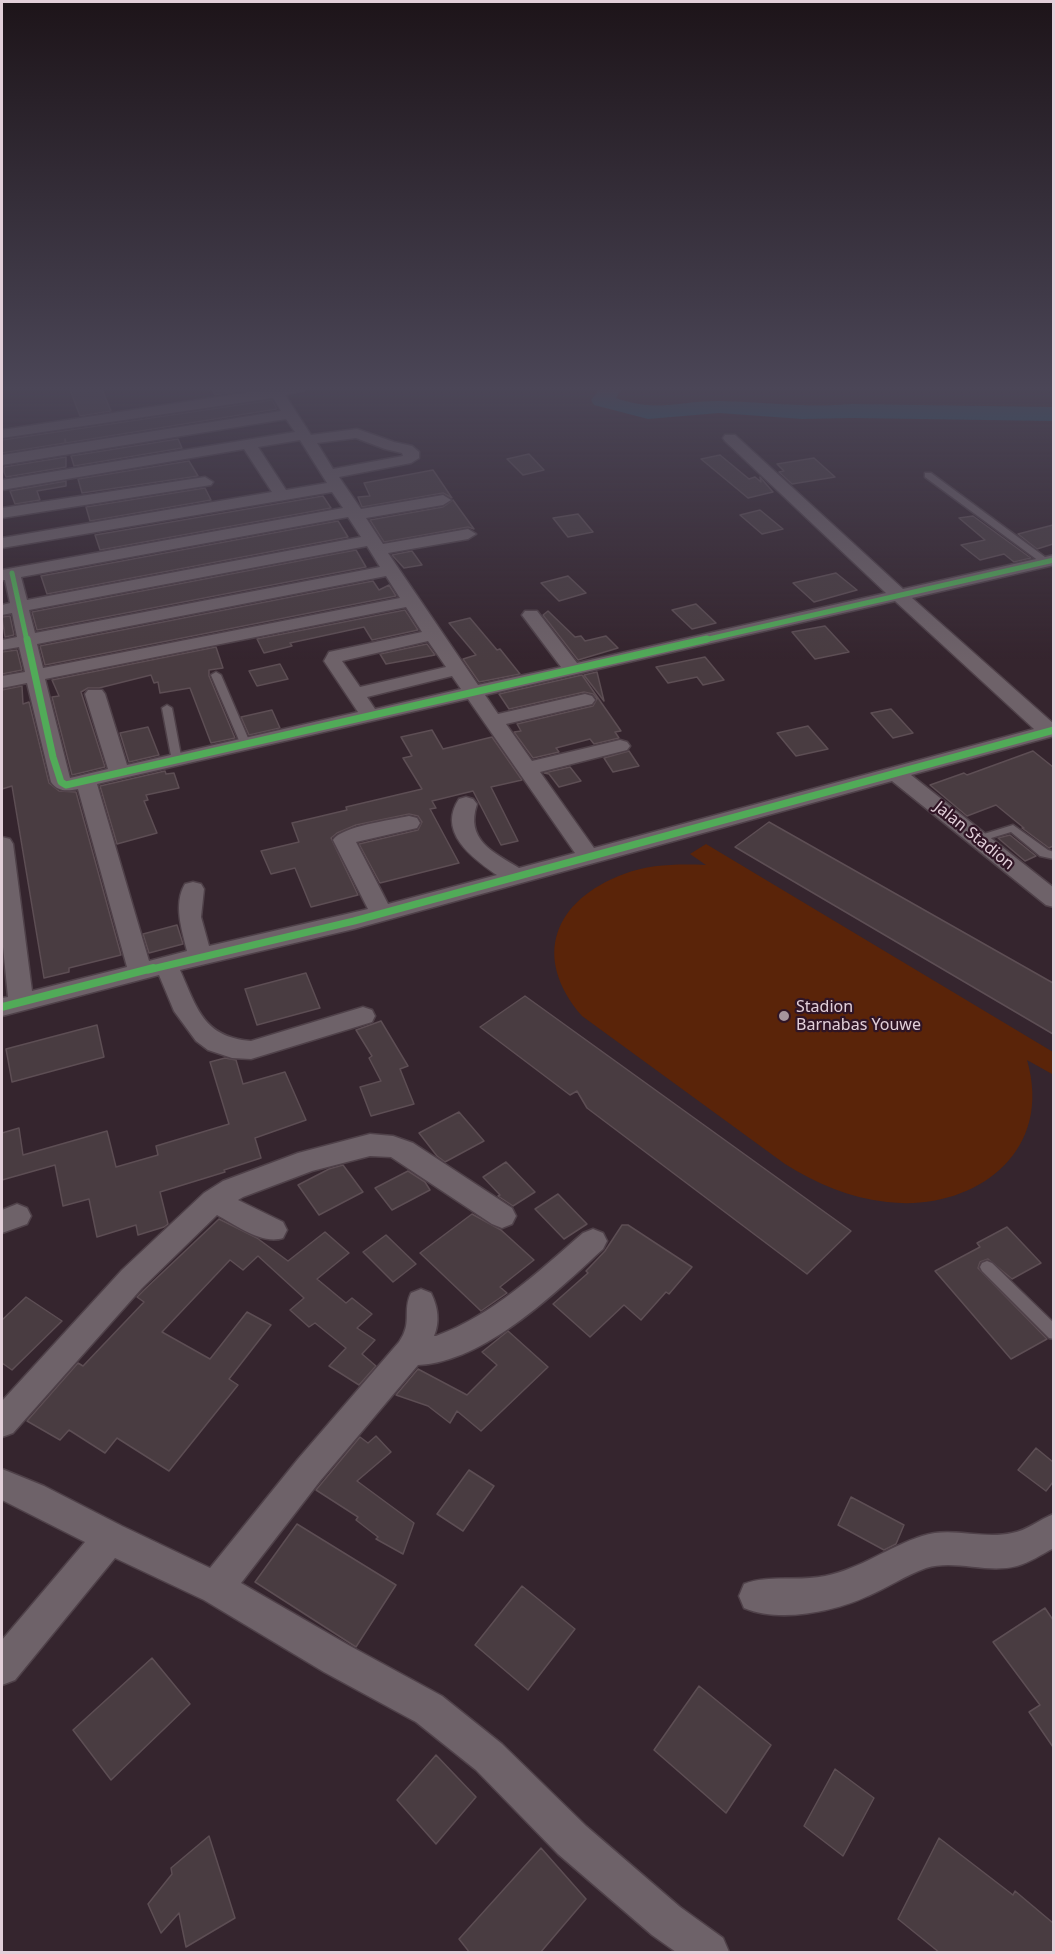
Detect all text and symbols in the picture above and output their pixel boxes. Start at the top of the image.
street label: Jalan Stadion [930,798,1018,874]
place label: Stadion Barnabas Youwe [796,997,921,1035]
marker: Stadion Barnabas Youwe [777,1009,791,1023]

